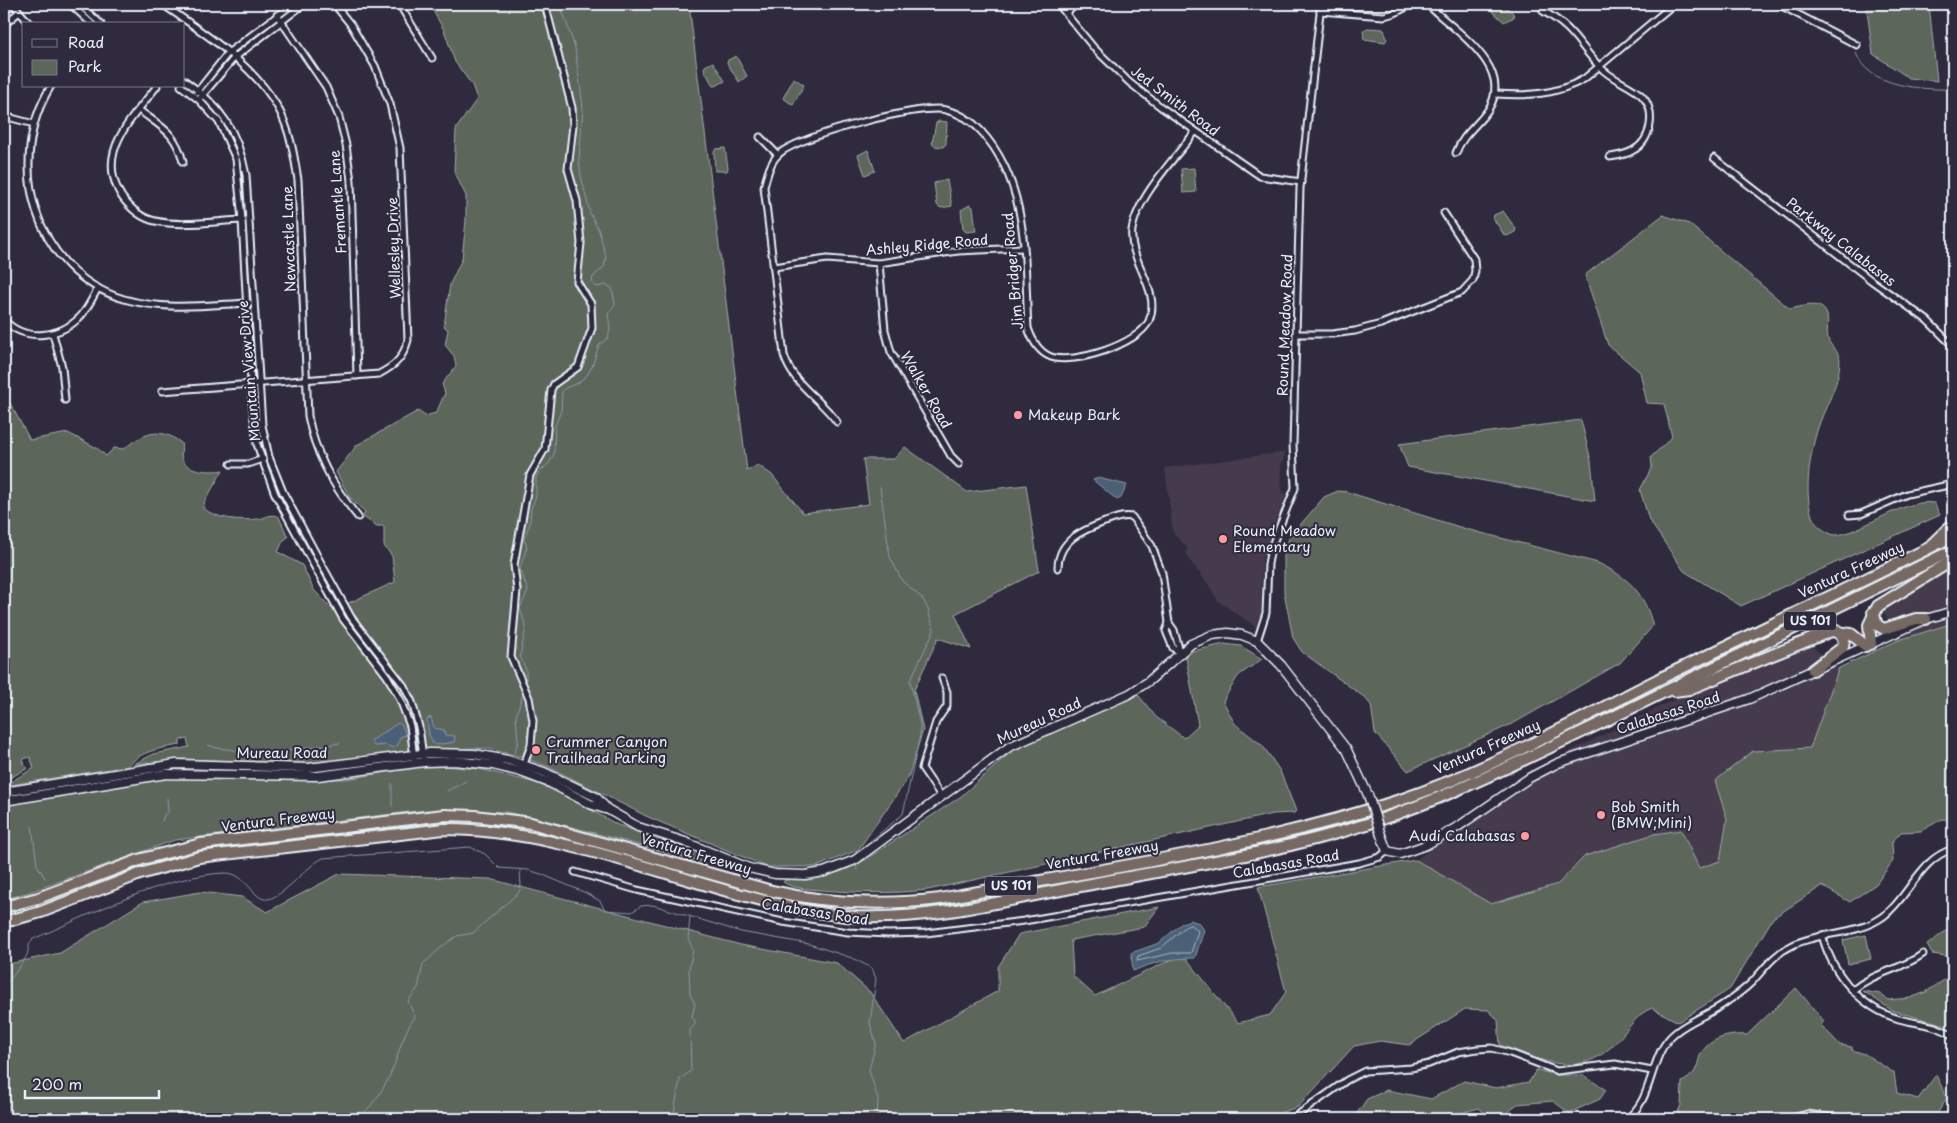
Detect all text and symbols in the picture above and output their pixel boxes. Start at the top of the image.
legend [22,22,185,88]
text: Road [68,30,104,53]
text: Park [68,54,102,77]
street label: Jed Smith Road [1127,60,1224,141]
street label: Fremantle Lane [323,149,352,255]
street label: Newcastle Lane [276,185,301,293]
street label: Parkway Calabasas [1782,192,1900,291]
street label: Wellesley Drive [381,197,406,299]
street label: Jim Bridger Road [997,212,1028,330]
street label: Ashley Ridge Road [865,229,989,260]
street label: Round Meadow Road [1272,254,1297,396]
street label: Mountain View Drive [232,300,265,442]
street label: Walker Road [896,347,957,432]
place label: Makeup Bark [1028,404,1121,425]
marker: Makeup Bark [1012,409,1024,421]
place label: Round Meadow Elementary [1233,520,1336,557]
marker: Round Meadow Elementary [1217,533,1229,545]
street label: Ventura Freeway [1795,536,1907,603]
road number: US 101 [1784,612,1836,630]
street label: Calabasas Road [1613,686,1722,739]
street label: Mureau Road [993,692,1084,749]
street label: Ventura Freeway [1430,714,1543,779]
place label: Crummer Canyon Trailhead Parking [546,731,667,768]
street label: Mureau Road [237,742,327,763]
marker: Crummer Canyon Trailhead Parking [530,744,542,756]
place label: Bob Smith (BMW;Mini) [1611,796,1692,833]
street label: Ventura Freeway [220,802,336,837]
marker: Bob Smith (BMW;Mini) [1595,809,1607,821]
place label: Audi Calabasas [1409,825,1515,846]
street label: Ventura Freeway [638,828,754,879]
marker: Audi Calabasas [1519,830,1531,842]
street label: Ventura Freeway [1044,834,1160,875]
street label: Calabasas Road [1231,844,1341,883]
road number: US 101 [985,876,1037,896]
street label: Calabasas Road [760,893,870,930]
scale bar [25,1068,159,1100]
text: 200 m [32,1072,82,1095]

